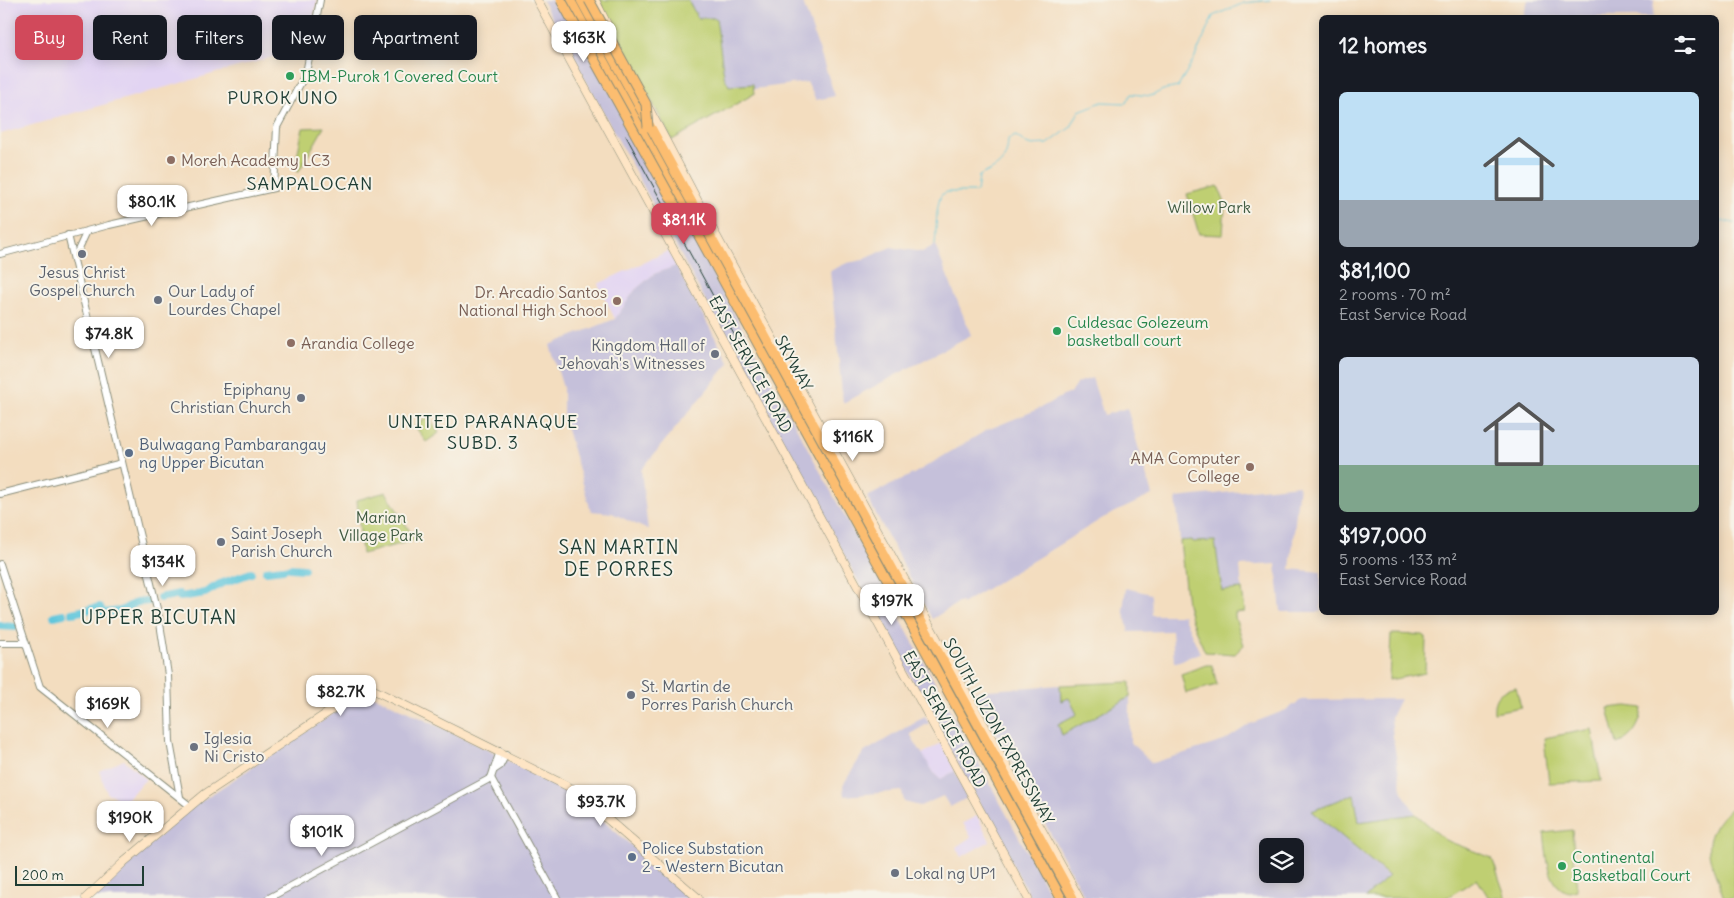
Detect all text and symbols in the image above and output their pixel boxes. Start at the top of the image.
chip: Buy [15,15,83,60]
chip: Rent [93,15,167,60]
chip: Filters [177,15,262,60]
chip: New [272,15,344,60]
chip: Apartment [354,15,477,60]
pin: $163K [549,20,619,63]
text: $163K [562,27,606,47]
icon: filters [1671,31,1699,59]
text: 12 homes [1339,32,1427,59]
place label: IBM-Purok 1 Covered Court [300,66,499,86]
marker: IBM-Purok 1 Covered Court [284,70,296,82]
district label: PUROK UNO [227,86,339,109]
icon: home [1474,124,1564,214]
place label: Moreh Academy LC3 [181,150,330,170]
marker: Moreh Academy LC3 [165,154,177,166]
district label: SAMPALOCAN [247,172,373,195]
pin: $80.1K [111,184,193,227]
text: $80.1K [128,191,176,211]
park label: Willow Park [1167,197,1251,217]
pin: $81.1K [643,202,725,245]
text: $81.1K [662,209,706,229]
marker: Jesus Christ Gospel Church [76,248,88,260]
text: $81,100 [1339,257,1411,284]
place label: Jesus Christ Gospel Church [29,262,135,300]
place label: Our Lady of Lourdes Chapel [168,281,280,319]
place label: Dr. Arcadio Santos National High School [458,282,607,320]
text: 2 rooms · 70 m² [1339,284,1451,304]
street label: EAST SERVICE ROAD [705,292,797,436]
marker: Our Lady of Lourdes Chapel [152,294,164,306]
marker: Dr. Arcadio Santos National High School [611,295,623,307]
text: East Service Road [1339,304,1467,324]
place label: Culdesac Golezeum basketball court [1067,312,1209,350]
pin: $74.8K [68,316,150,359]
text: $74.8K [85,323,133,343]
marker: Culdesac Golezeum basketball court [1051,325,1063,337]
street label: SKYWAY [771,332,817,394]
place label: Arandia College [301,333,415,353]
place label: Kingdom Hall of Jehovah's Witnesses [558,335,706,373]
marker: Arandia College [285,337,297,349]
marker: Kingdom Hall of Jehovah's Witnesses [709,348,721,360]
place label: Epiphany Christian Church [170,379,291,417]
icon: home [1474,389,1564,479]
marker: Epiphany Christian Church [295,392,307,404]
district label: UNITED PARANAQUE SUBD. 3 [388,410,578,454]
pin: $116K [818,420,888,462]
text: $116K [833,426,873,446]
place label: Bulwagang Pambarangay ng Upper Bicutan [139,434,326,472]
marker: Bulwagang Pambarangay ng Upper Bicutan [123,447,135,459]
place label: AMA Computer College [1130,448,1240,486]
marker: AMA Computer College [1244,461,1256,473]
park label: Marian Village Park [339,507,423,545]
text: $197,000 [1339,522,1427,549]
place label: Saint Joseph Parish Church [231,523,333,561]
district label: SAN MARTIN DE PORRES [558,535,680,581]
marker: Saint Joseph Parish Church [215,536,227,548]
pin: $134K [128,544,198,587]
text: 5 rooms · 133 m² [1339,549,1457,569]
text: $134K [141,551,185,571]
text: East Service Road [1339,569,1467,589]
pin: $197K [857,584,927,626]
text: $197K [871,590,913,610]
district label: UPPER BICUTAN [81,605,237,629]
street label: SOUTH LUZON EXPRESSWAY [939,634,1059,828]
street label: EAST SERVICE ROAD [899,647,991,791]
pin: $82.7K [300,674,382,717]
place label: St. Martin de Porres Parish Church [641,676,793,714]
text: $82.7K [317,681,365,701]
pin: $169K [73,686,143,729]
marker: St. Martin de Porres Parish Church [625,689,637,701]
text: $169K [86,693,130,713]
place label: Iglesia Ni Cristo [204,728,265,766]
marker: Iglesia Ni Cristo [188,741,200,753]
pin: $93.7K [560,784,642,827]
text: $93.7K [577,791,625,811]
pin: $190K [95,800,165,843]
text: $190K [108,807,152,827]
pin: $101K [287,814,357,857]
text: $101K [301,821,343,841]
place label: Police Substation 2 - Western Bicutan [642,838,784,876]
map controls [1259,838,1304,883]
button: layers [1259,838,1304,883]
place label: Continental Basketball Court [1572,847,1691,885]
marker: Police Substation 2 - Western Bicutan [626,851,638,863]
marker: Continental Basketball Court [1556,860,1568,872]
scale bar [15,863,144,886]
place label: Lokal ng UP1 [905,863,996,883]
text: 200 m [22,866,64,884]
marker: Lokal ng UP1 [889,867,901,879]

